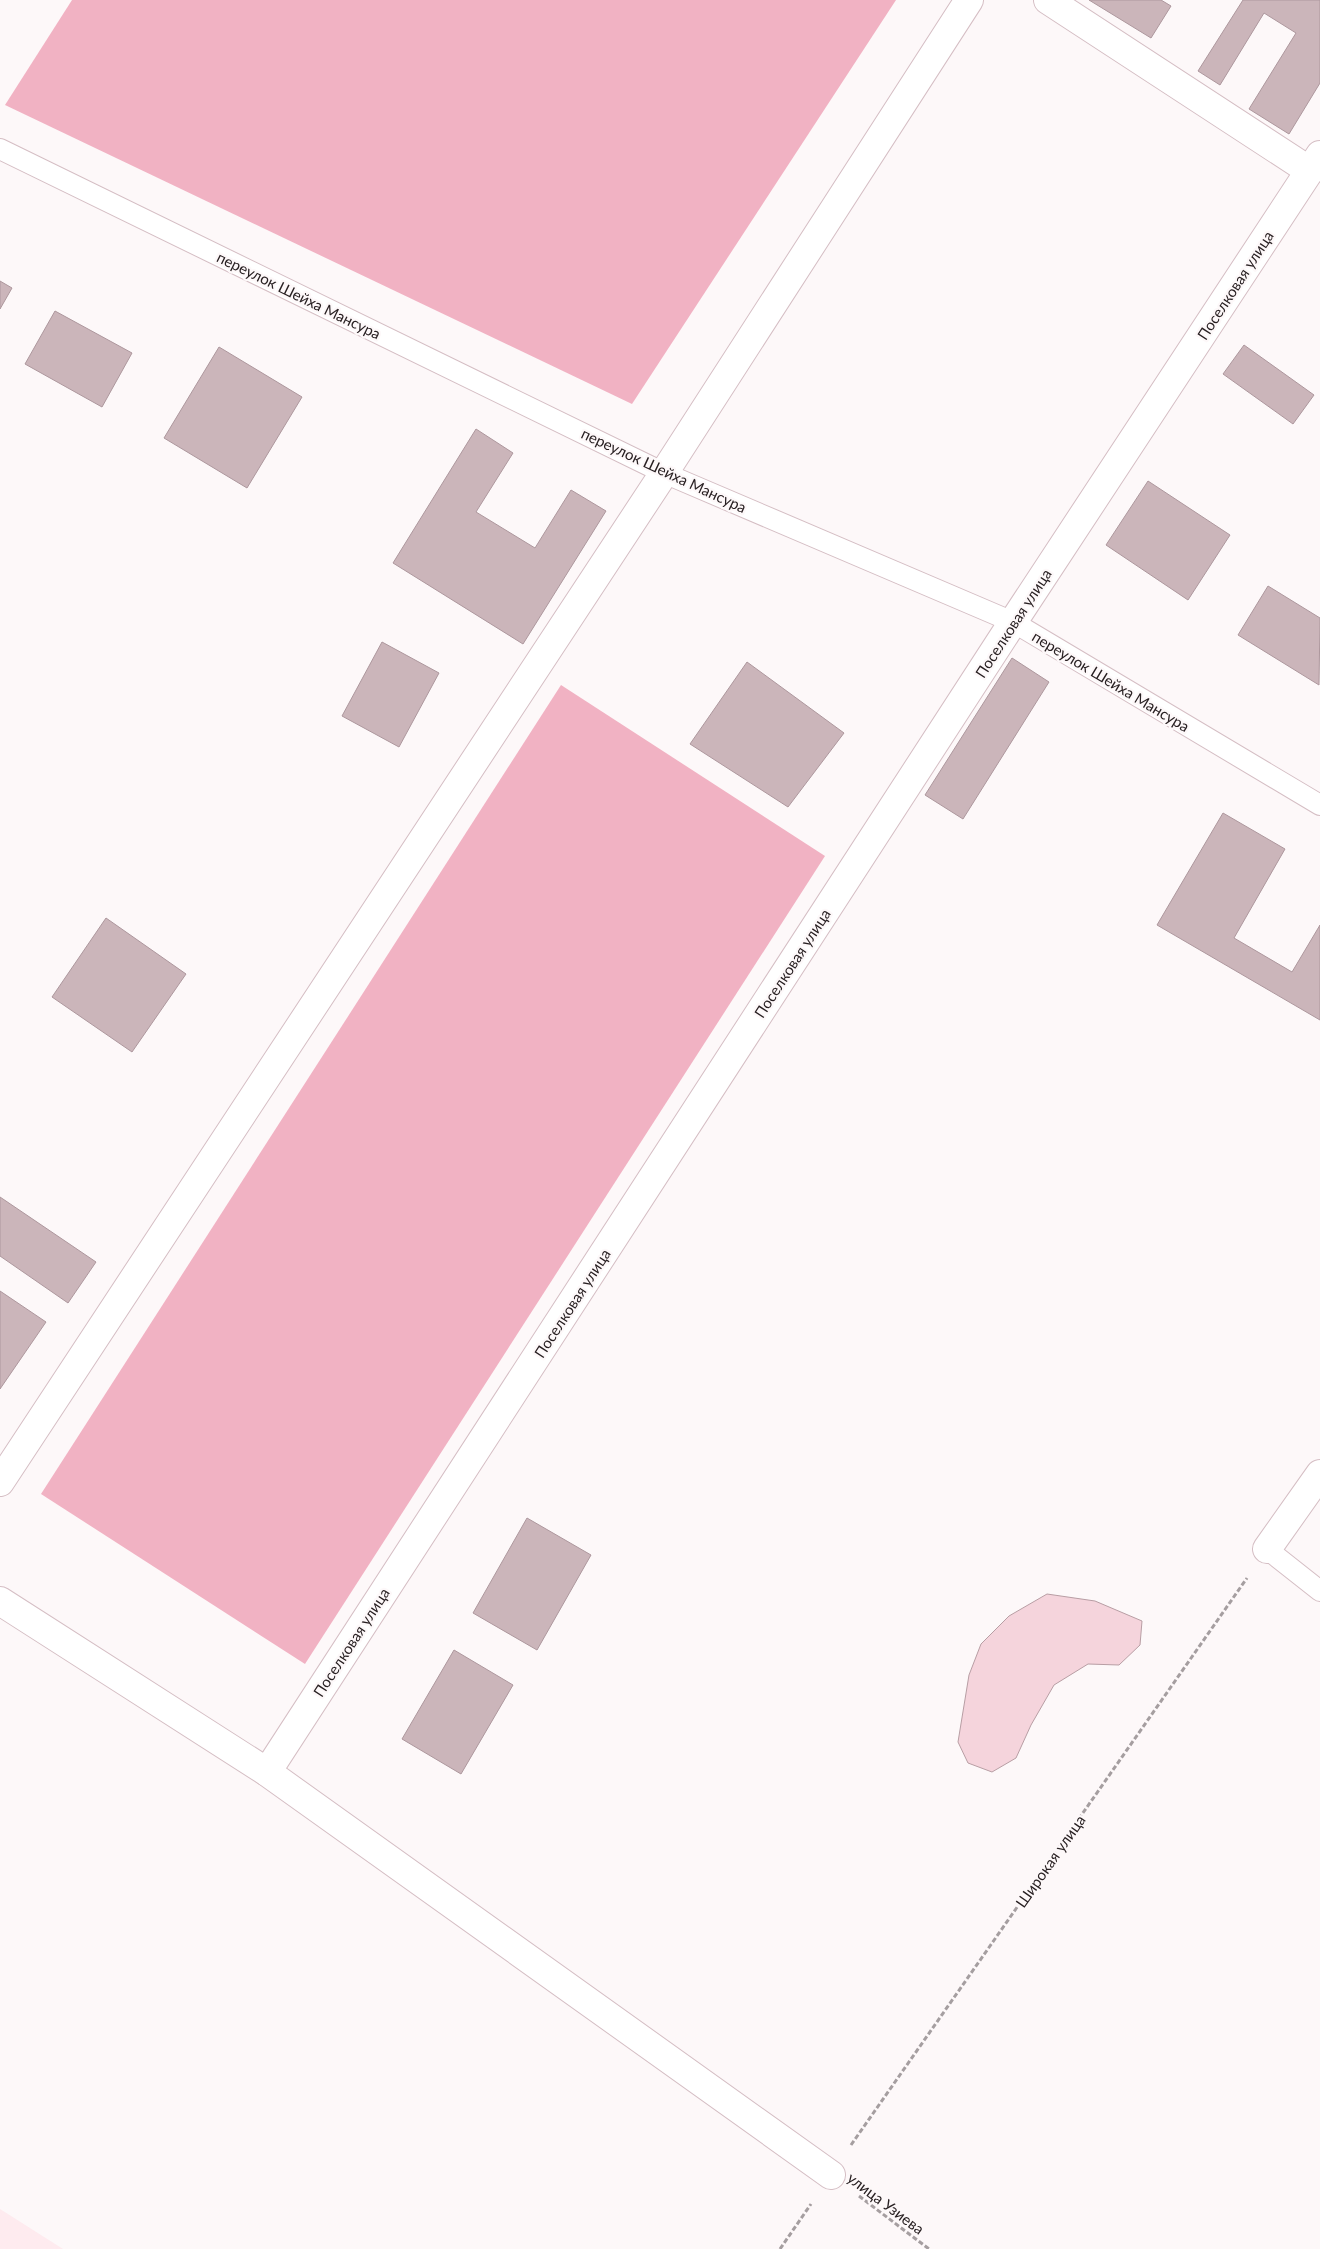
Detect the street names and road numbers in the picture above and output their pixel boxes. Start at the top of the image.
street label: Поселковая улица [1193,227,1277,343]
street label: переулок Шейха Мансура [214,247,384,343]
street label: переулок Шейха Мансура [579,424,749,516]
street label: Поселковая улица [971,565,1055,681]
street label: переулок Шейха Мансура [1029,627,1193,735]
street label: Поселковая улица [750,905,834,1021]
street label: Поселковая улица [530,1245,614,1361]
street label: Поселковая улица [309,1584,393,1700]
street label: Широкая улица [1011,1811,1089,1911]
street label: улица Узиева [844,2168,928,2238]

